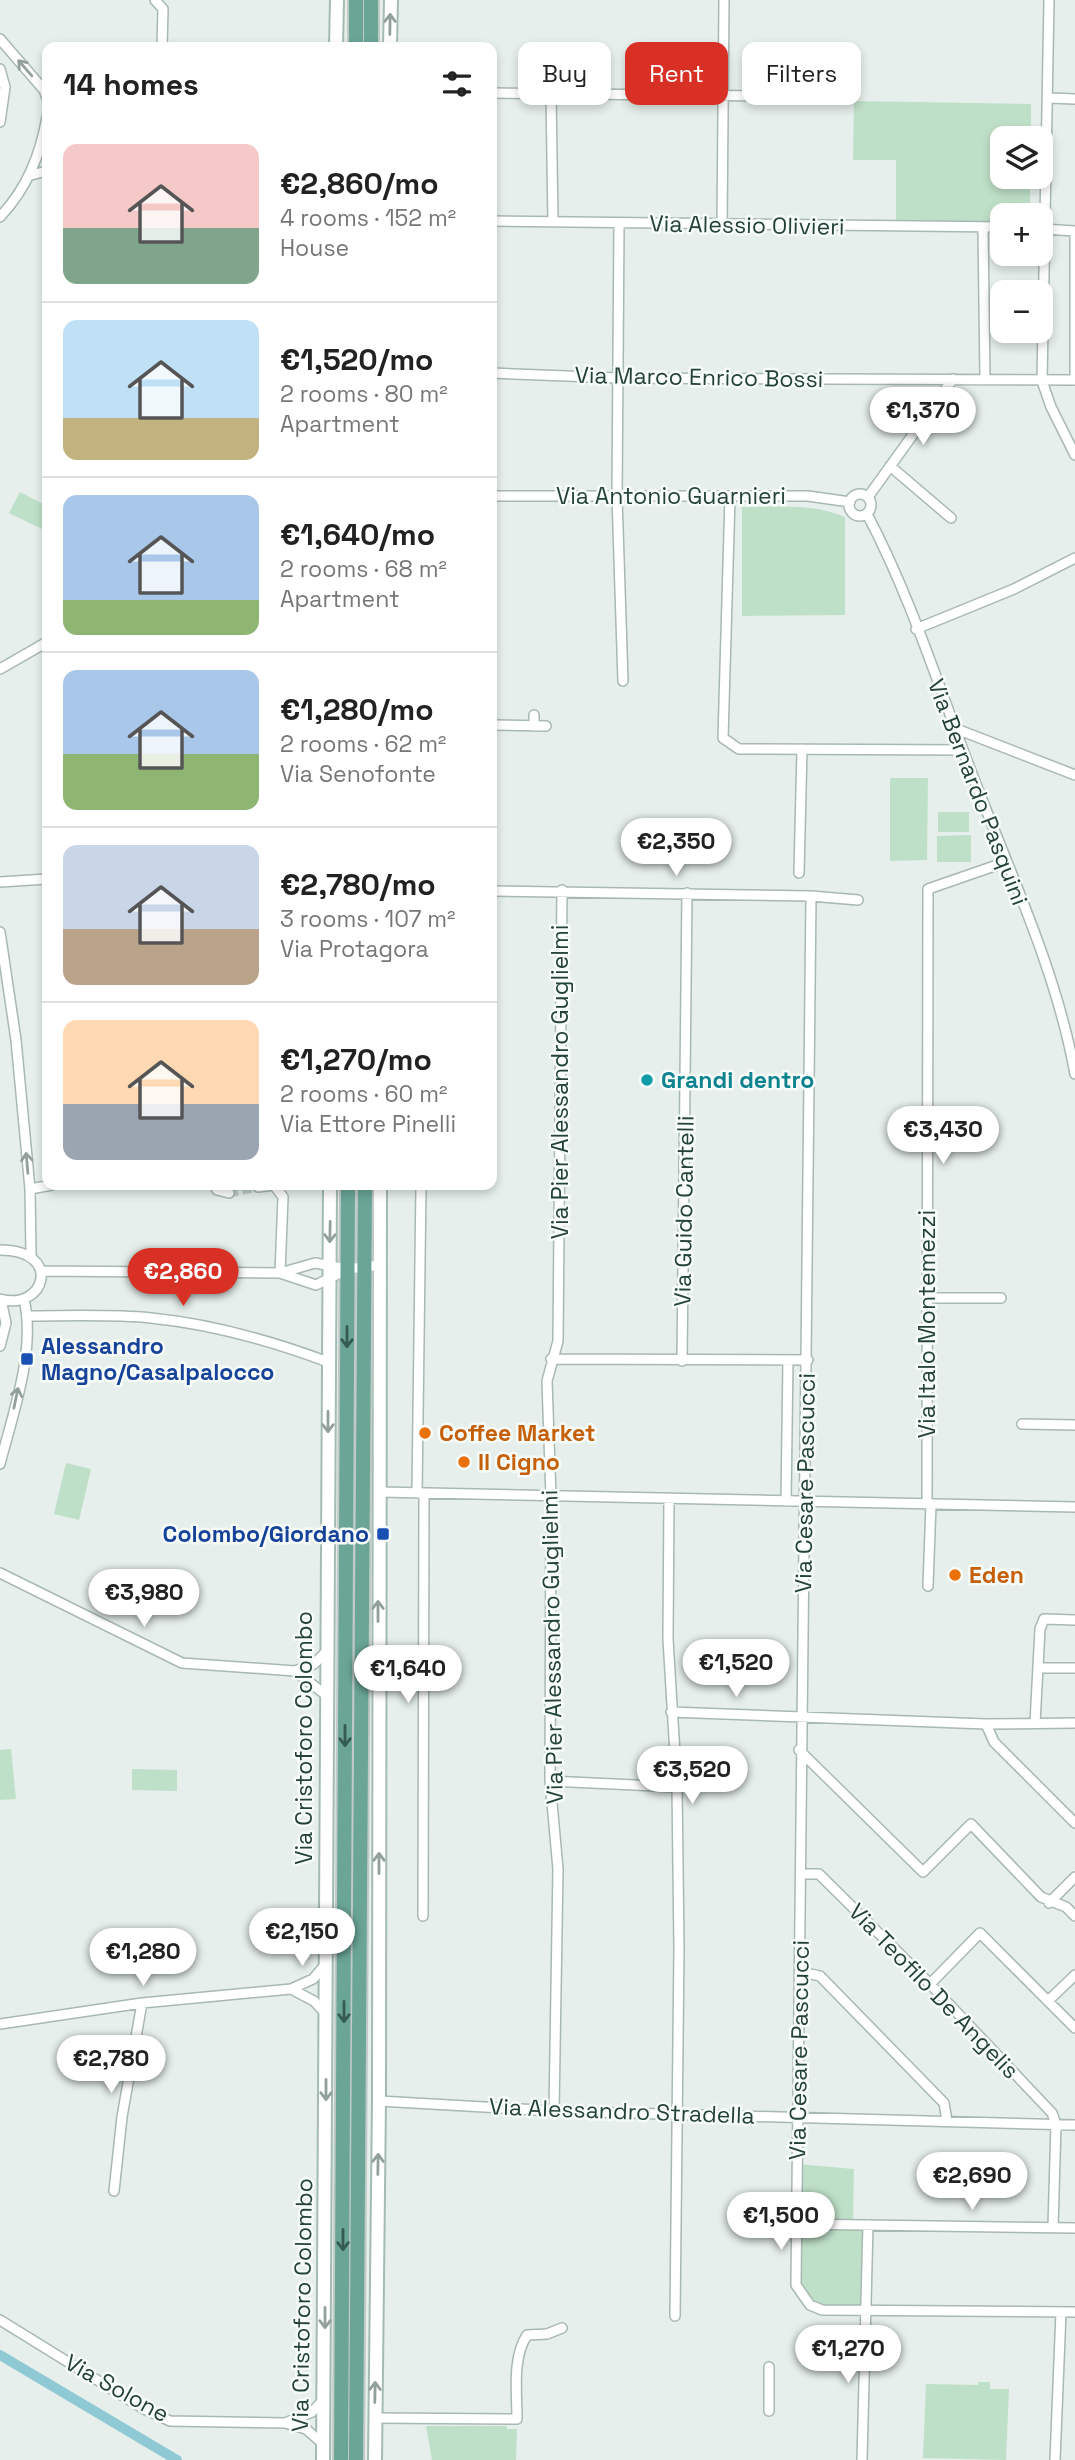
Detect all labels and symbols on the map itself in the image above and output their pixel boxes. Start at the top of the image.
one-way arrow [383,12,397,35]
one-way arrow [17,59,33,77]
street label: Via Alessio Olivieri [649,208,845,242]
street label: Via Marco Enrico Bossi [574,360,824,394]
pin: €1,370 [866,388,980,447]
street label: Via Antonio Guarnieri [556,481,786,511]
street label: Via Bernardo Pasquini [921,675,1035,909]
pin: €2,350 [619,818,733,878]
street label: Via Pier Alessandro Guglielmi [545,925,575,1239]
place label: Grandi dentro [661,1065,814,1095]
marker: Grandi dentro [639,1072,655,1088]
pin: €3,430 [886,1106,1000,1166]
street label: Via Guido Cantelli [667,1115,701,1307]
one-way arrow [20,1152,33,1175]
street label: Via Italo Montemezzi [912,1210,942,1438]
one-way arrow [323,1221,337,1244]
pin: €2,860 [126,1248,240,1308]
one-way arrow [340,1325,354,1348]
place label: Alessandro Magno/Casalpalocco [41,1331,274,1387]
marker: Alessandro Magno/Casalpalocco [19,1351,35,1367]
street label: Via Cesare Pascucci [788,1373,822,1593]
one-way arrow [10,1387,24,1410]
one-way arrow [321,1410,335,1433]
place label: Coffee Market [439,1418,595,1448]
marker: Coffee Market [417,1425,433,1441]
place label: Il Cigno [478,1447,560,1477]
marker: Il Cigno [456,1454,472,1470]
street label: Via Pier Alessandro Guglielmi [534,1489,570,1805]
place label: Colombo/Giordano [163,1519,369,1549]
marker: Colombo/Giordano [375,1526,391,1542]
place label: Eden [969,1560,1024,1590]
marker: Eden [947,1567,963,1583]
pin: €3,980 [87,1570,201,1629]
one-way arrow [371,1600,385,1623]
street label: Via Cristoforo Colombo [289,1611,319,1865]
pin: €1,520 [679,1640,793,1699]
pin: €1,640 [351,1646,465,1705]
one-way arrow [338,1724,352,1747]
pin: €3,520 [635,1746,749,1806]
one-way arrow [372,1852,386,1875]
street label: Via Teofilo De Angelis [842,1897,1026,2085]
pin: €2,150 [245,1909,359,1968]
pin: €1,280 [86,1928,200,1988]
street label: Via Cesare Pascucci [782,1940,816,2160]
one-way arrow [337,2001,351,2024]
pin: €2,780 [54,2036,168,2095]
one-way arrow [319,2079,333,2102]
street label: Via Alessandro Stradella [489,2091,755,2131]
pin: €2,690 [915,2152,1029,2212]
one-way arrow [371,2153,385,2176]
street label: Via Cristoforo Colombo [285,2178,319,2432]
pin: €1,500 [724,2192,838,2252]
one-way arrow [336,2228,349,2251]
one-way arrow [318,2306,332,2329]
pin: €1,270 [791,2326,905,2385]
street label: Via Solone [59,2347,175,2429]
one-way arrow [369,2381,382,2404]

